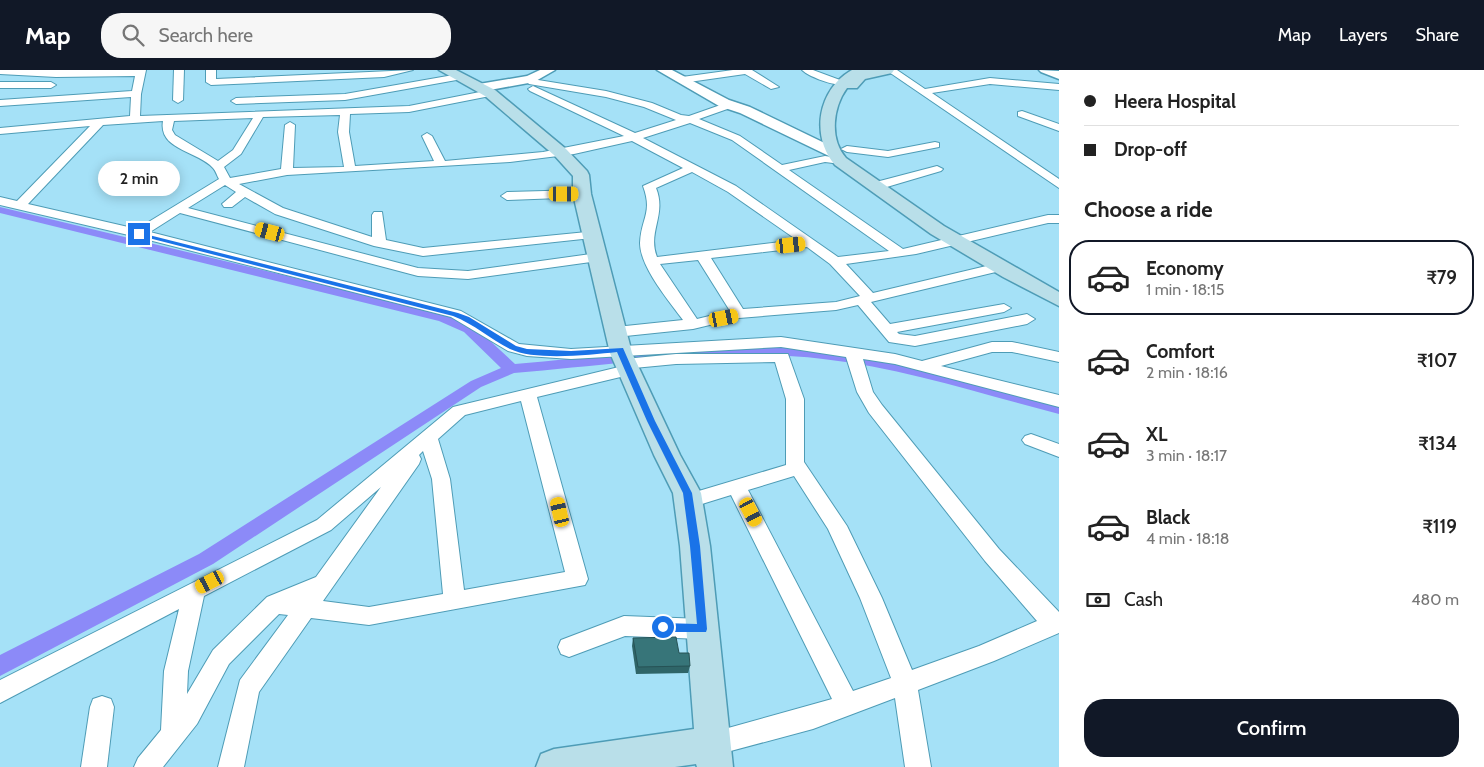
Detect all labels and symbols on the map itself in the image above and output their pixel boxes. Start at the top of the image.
callout: 2 min [98,161,180,196]
car [549,187,579,202]
car [253,221,286,243]
route end [128,223,150,245]
car [775,236,806,254]
car [707,308,740,328]
car [737,495,764,529]
car [549,496,570,528]
car [193,569,226,595]
route start [652,616,674,638]

